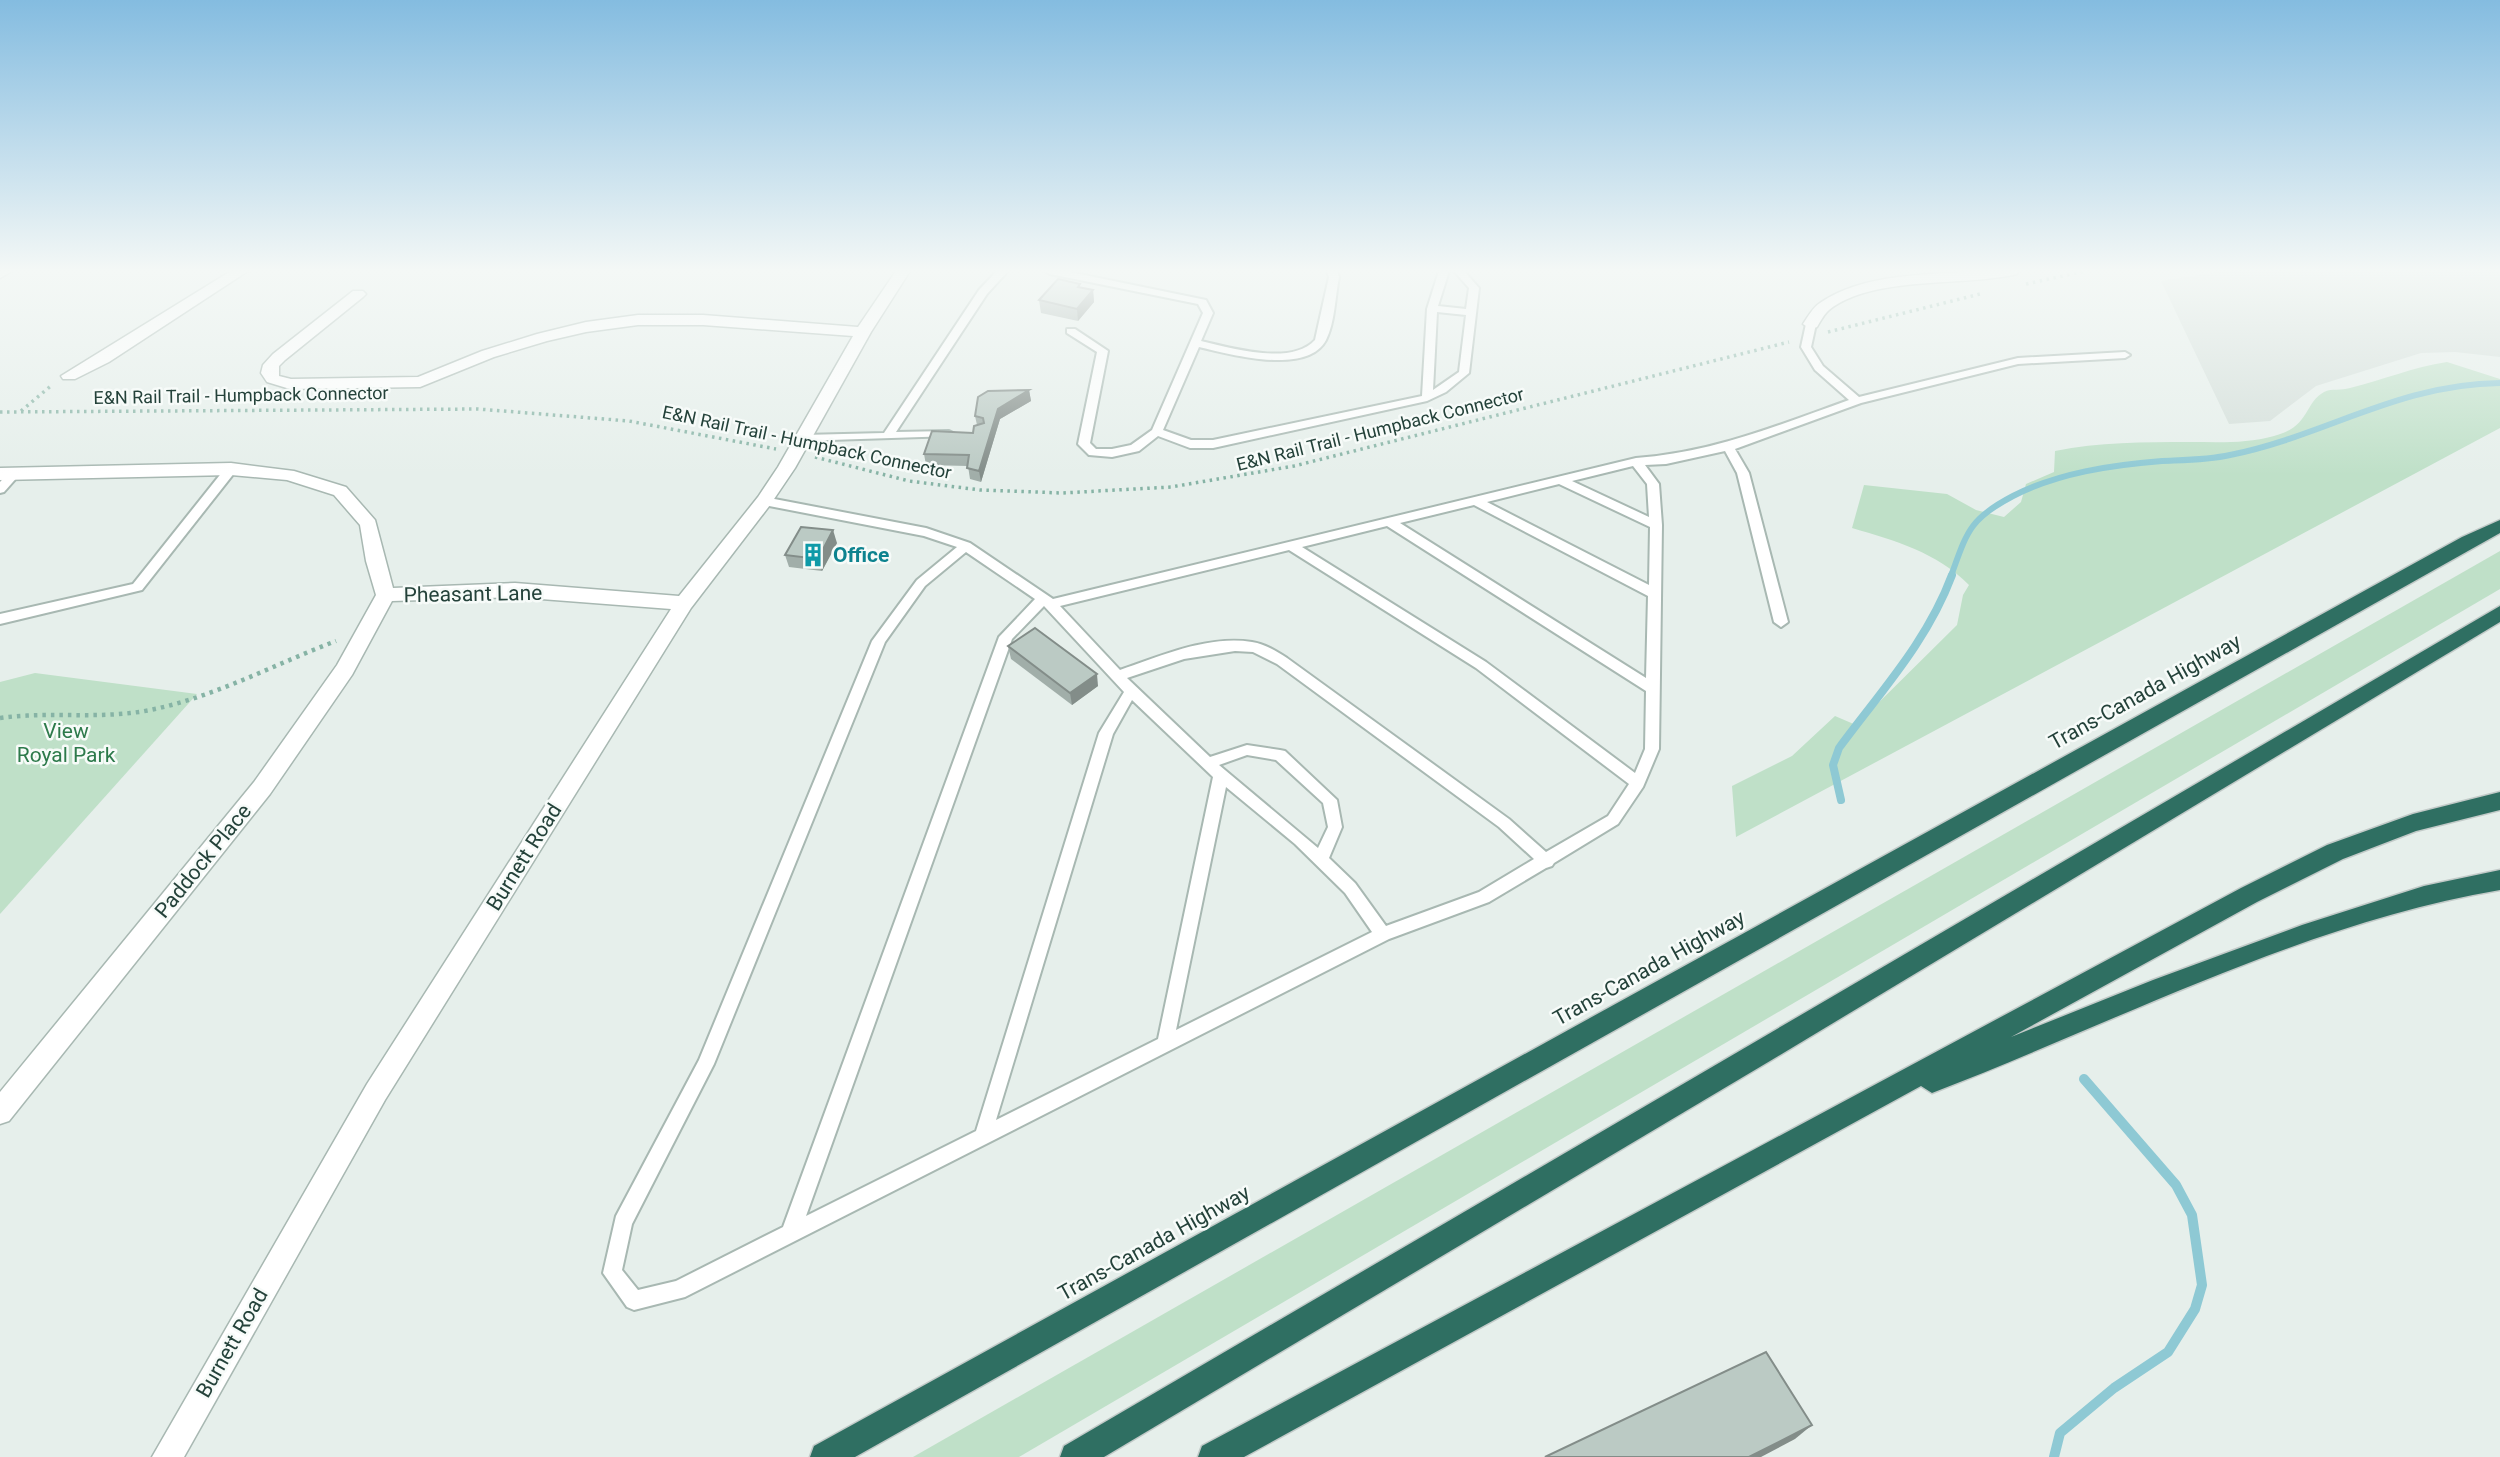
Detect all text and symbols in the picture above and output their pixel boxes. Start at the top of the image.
street label: E&N Rail Trail - Humpback Connector [93,382,389,408]
street label: E&N Rail Trail - Humpback Connector [1234,383,1526,475]
street label: E&N Rail Trail - Humpback Connector [660,401,954,483]
building icon: Office [799,541,827,569]
place label: Office [833,543,889,567]
street label: Pheasant Lane [403,581,543,607]
street label: Trans-Canada Highway [2045,629,2245,755]
park label: View Royal Park [17,719,116,767]
street label: Paddock Place [150,799,256,923]
street label: Burnett Road [482,799,566,915]
street label: Trans-Canada Highway [1549,905,1749,1031]
street label: Trans-Canada Highway [1054,1180,1254,1306]
street label: Burnett Road [191,1284,273,1402]

